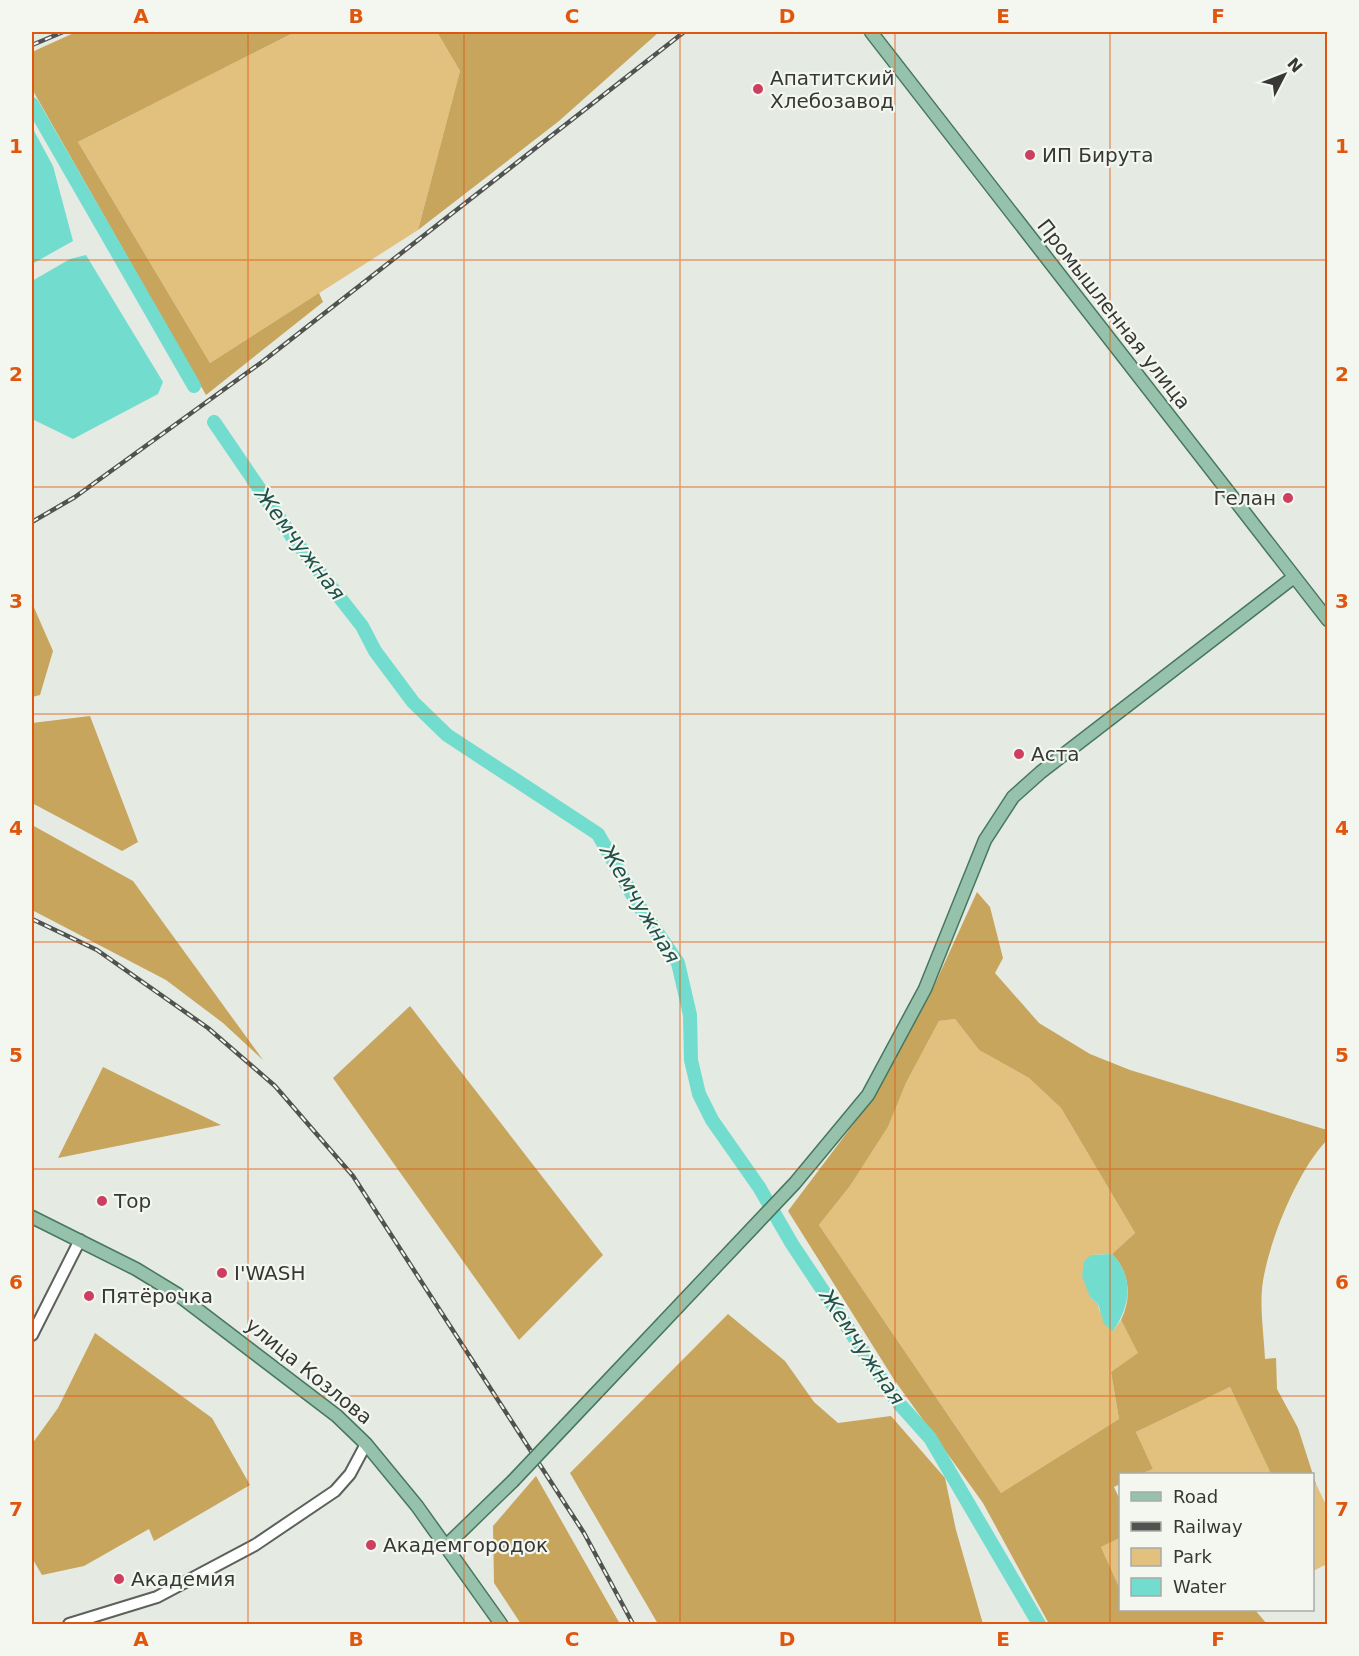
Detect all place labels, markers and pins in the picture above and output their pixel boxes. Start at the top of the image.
place label: Апатитский Хлебозавод [770,66,894,113]
marker: Апатитский Хлебозавод [751,82,765,96]
place label: ИП Бирута [1042,143,1154,167]
marker: ИП Бирута [1023,148,1037,162]
place label: Гелан [1213,486,1276,510]
marker: Гелан [1281,491,1295,505]
place label: Аста [1031,742,1080,766]
marker: Аста [1012,747,1026,761]
place label: Тор [113,1189,151,1213]
marker: Тор [95,1194,109,1208]
place label: I'WASH [234,1261,306,1285]
marker: I'WASH [215,1266,229,1280]
place label: Пятёрочка [101,1284,213,1308]
marker: Пятёрочка [82,1289,96,1303]
place label: Академгородок [383,1533,548,1557]
marker: Академгородок [364,1538,378,1552]
place label: Академия [131,1567,235,1591]
marker: Академия [112,1572,126,1586]

